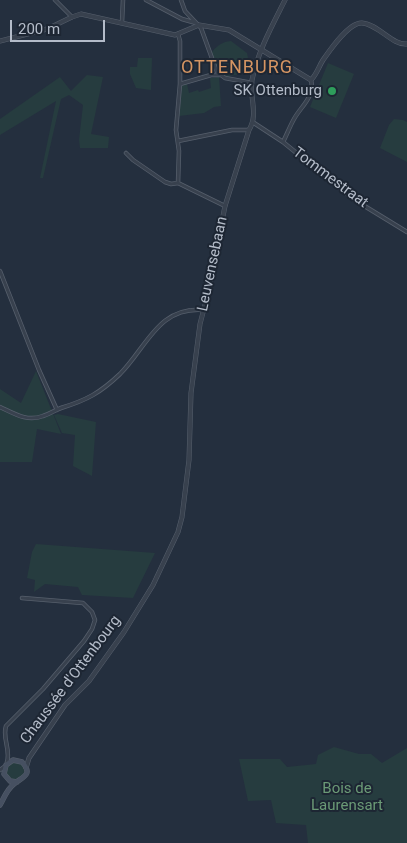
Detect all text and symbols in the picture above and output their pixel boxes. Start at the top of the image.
scale bar [12,10,108,42]
text: 200 m [18,20,60,38]
district label: OTTENBURG [180,57,294,79]
place label: SK Ottenburg [234,82,322,100]
marker: SK Ottenburg [326,85,338,97]
street label: Tommestraat [289,144,371,212]
street label: Leuvensebaan [194,215,232,313]
street label: Chaussée d'Ottenbourg [17,612,125,748]
park label: Bois de Laurensart [311,780,383,815]

